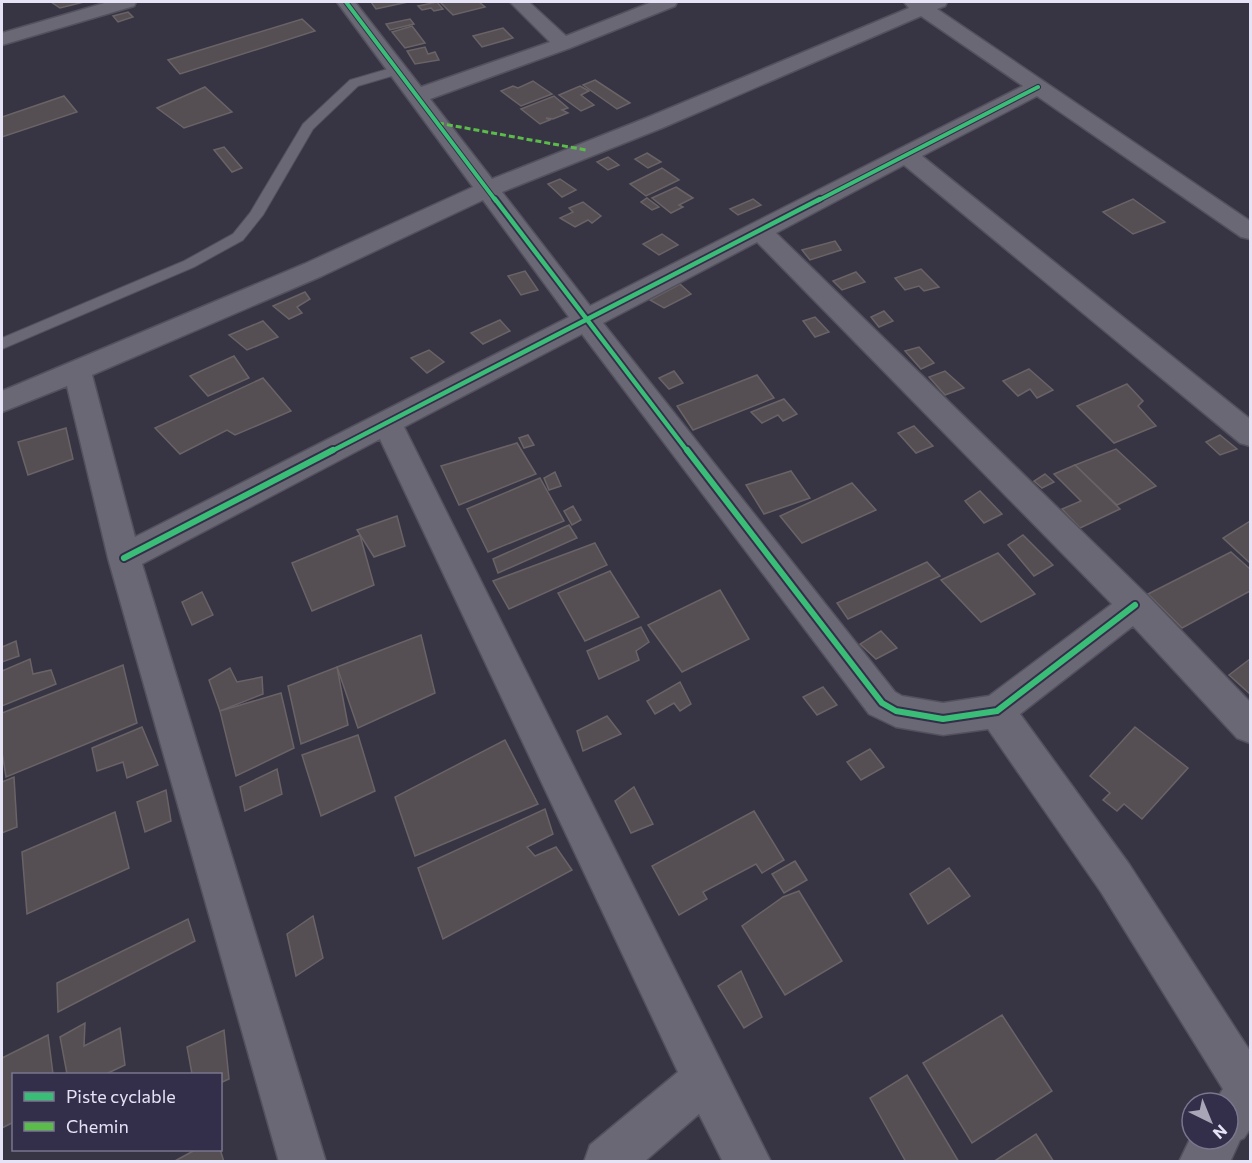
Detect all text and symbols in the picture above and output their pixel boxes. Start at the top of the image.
legend [12,1073,222,1151]
text: Piste cyclable [66,1085,176,1107]
north arrow [1180,1091,1240,1151]
text: Chemin [66,1115,129,1137]
text: N [1210,1121,1231,1143]

